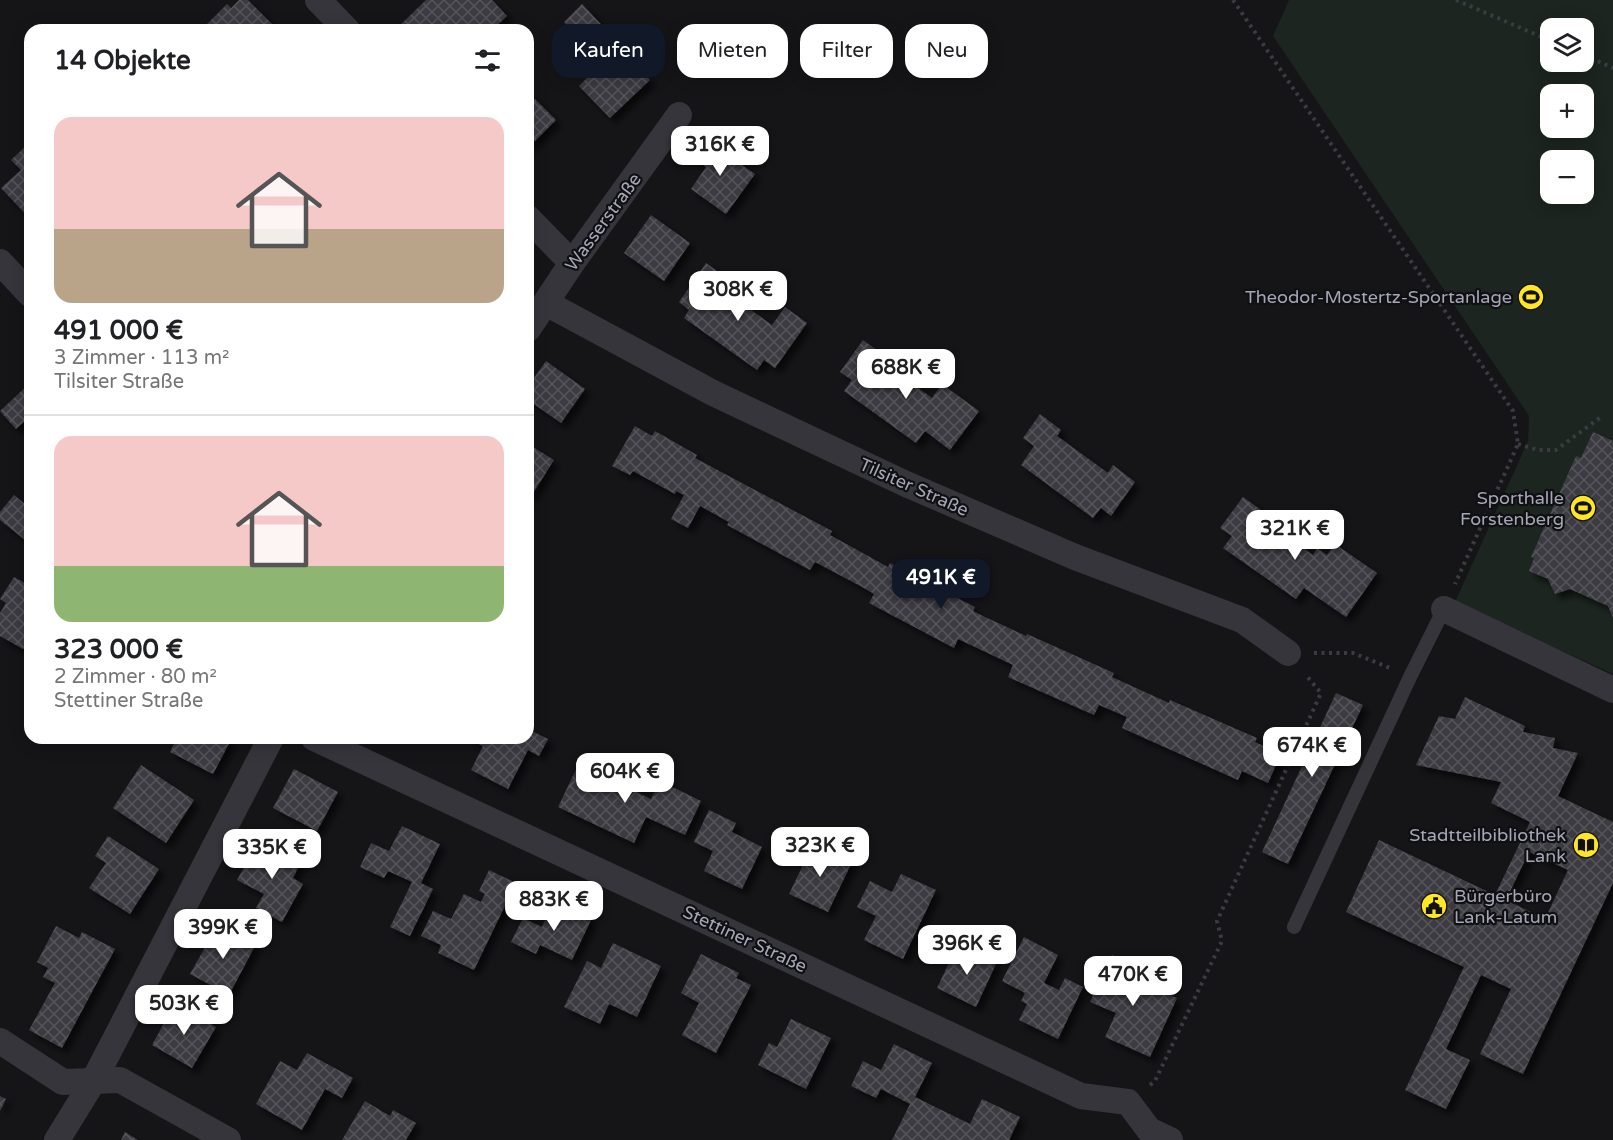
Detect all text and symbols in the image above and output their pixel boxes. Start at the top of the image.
map controls [1540,18,1594,204]
button: layers [1540,18,1594,72]
chip: Kaufen [552,24,665,78]
chip: Mieten [677,24,788,78]
chip: Filter [800,24,893,78]
chip: Neu [905,24,988,78]
icon: filters [471,44,504,77]
text: 14 Objekte [54,45,191,76]
button: + [1540,84,1594,138]
pin: 316K € [671,126,769,177]
text: 316K € [685,133,755,157]
button: − [1540,150,1594,204]
icon: home [225,156,333,264]
street label: Wasserstraße [560,169,646,275]
pin: 308K € [689,271,787,322]
text: 308K € [703,278,773,302]
sports icon: Theodor-Mostertz-Sportanlage [1516,282,1546,312]
place label: Theodor-Mostertz-Sportanlage [1245,286,1512,308]
text: 491 000 € [54,315,183,346]
text: 3 Zimmer · 113 m² [54,346,229,370]
pin: 688K € [857,349,955,400]
text: 688K € [871,356,941,380]
text: Tilsiter Straße [54,370,184,394]
street label: Tilsiter Straße [856,453,972,521]
icon: home [225,475,333,583]
place label: Sporthalle Forstenberg [1460,487,1564,530]
sports icon: Sporthalle Forstenberg [1568,493,1598,523]
pin: 321K € [1246,510,1344,561]
text: 321K € [1260,517,1330,541]
pin: 491K € [892,559,990,610]
text: 491K € [906,566,976,590]
text: 323 000 € [54,634,183,665]
text: 2 Zimmer · 80 m² [54,665,217,689]
text: Stettiner Straße [54,689,203,713]
pin: 674K € [1263,727,1361,778]
text: 674K € [1277,734,1347,758]
pin: 604K € [576,753,674,804]
text: 604K € [590,760,660,784]
place label: Stadtteilbibliothek Lank [1409,824,1566,867]
pin: 323K € [771,827,869,878]
pin: 335K € [223,829,321,880]
library icon: Stadtteilbibliothek Lank [1571,830,1601,860]
text: 323K € [785,834,855,858]
text: 335K € [237,836,307,860]
pin: 883K € [505,881,603,932]
place label: Bürgerbüro Lank-Latum [1454,885,1557,928]
text: 883K € [519,888,589,912]
public building icon: Bürgerbüro Lank-Latum [1419,891,1449,921]
street label: Stettiner Straße [679,901,811,977]
pin: 399K € [174,909,272,960]
text: 399K € [188,916,258,940]
pin: 396K € [918,925,1016,976]
text: 396K € [932,932,1002,956]
pin: 470K € [1084,956,1182,1007]
text: 470K € [1098,963,1168,987]
pin: 503K € [135,985,233,1036]
text: 503K € [149,992,219,1016]

